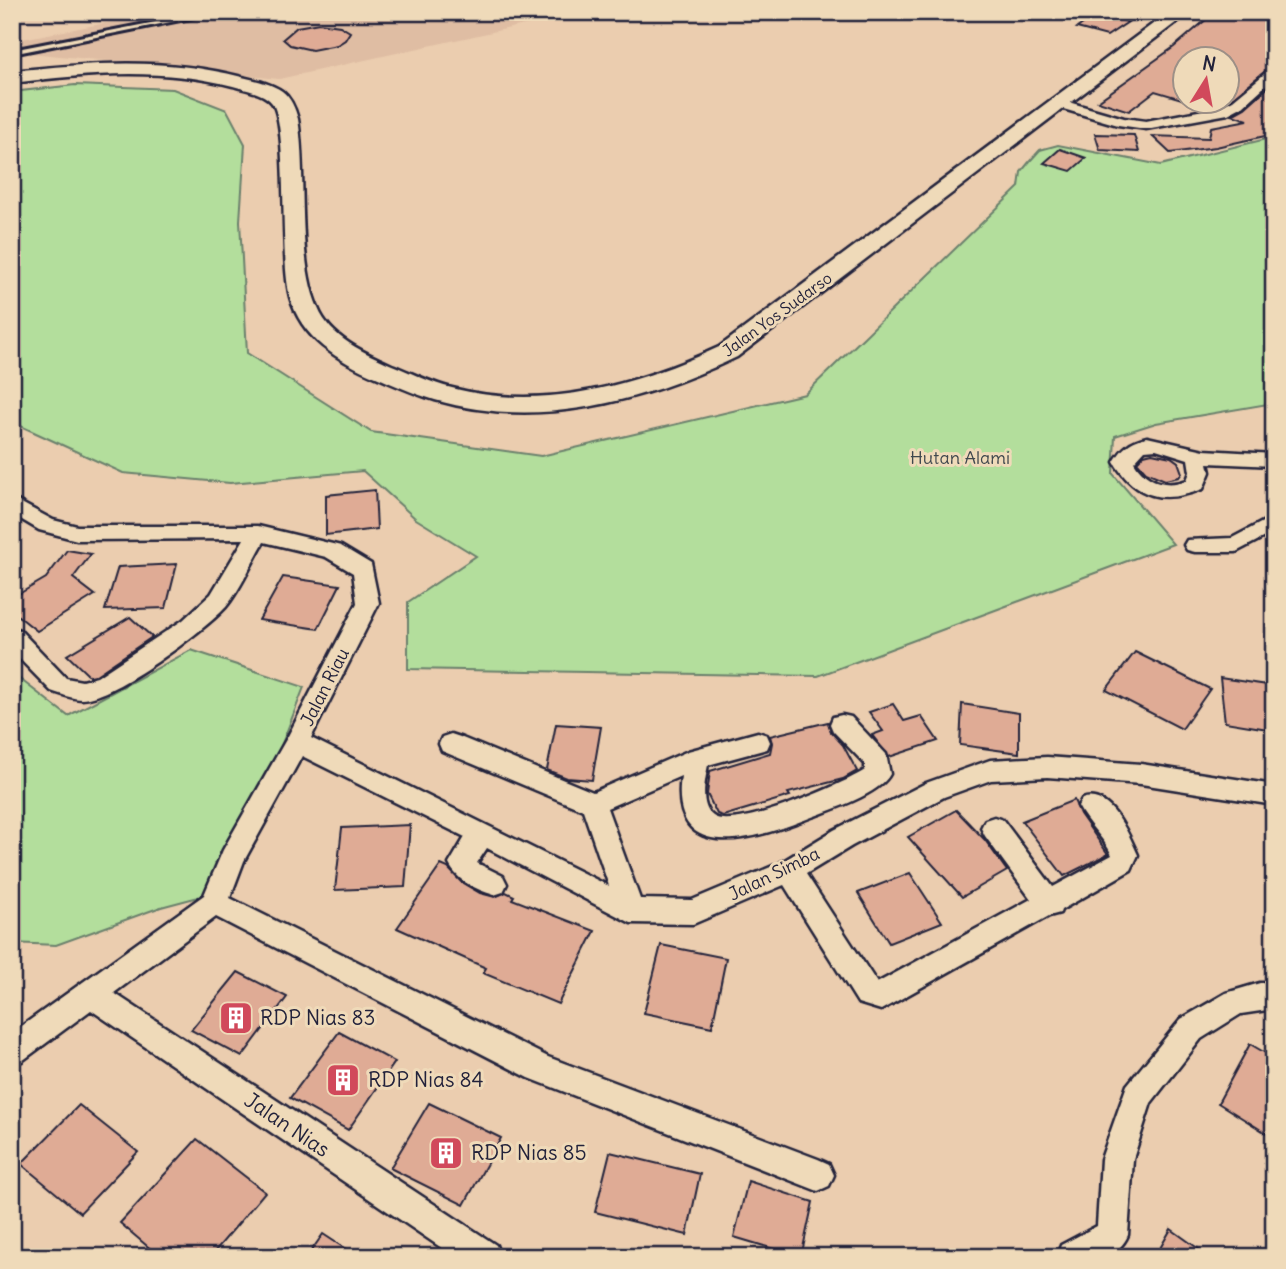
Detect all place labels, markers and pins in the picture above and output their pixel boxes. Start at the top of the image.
building icon: RDP Nias 83 [217,999,255,1037]
place label: RDP Nias 83 [260,1004,376,1031]
building icon: RDP Nias 84 [324,1061,362,1099]
place label: RDP Nias 84 [368,1066,484,1093]
building icon: RDP Nias 85 [427,1134,465,1172]
place label: RDP Nias 85 [471,1139,587,1166]

